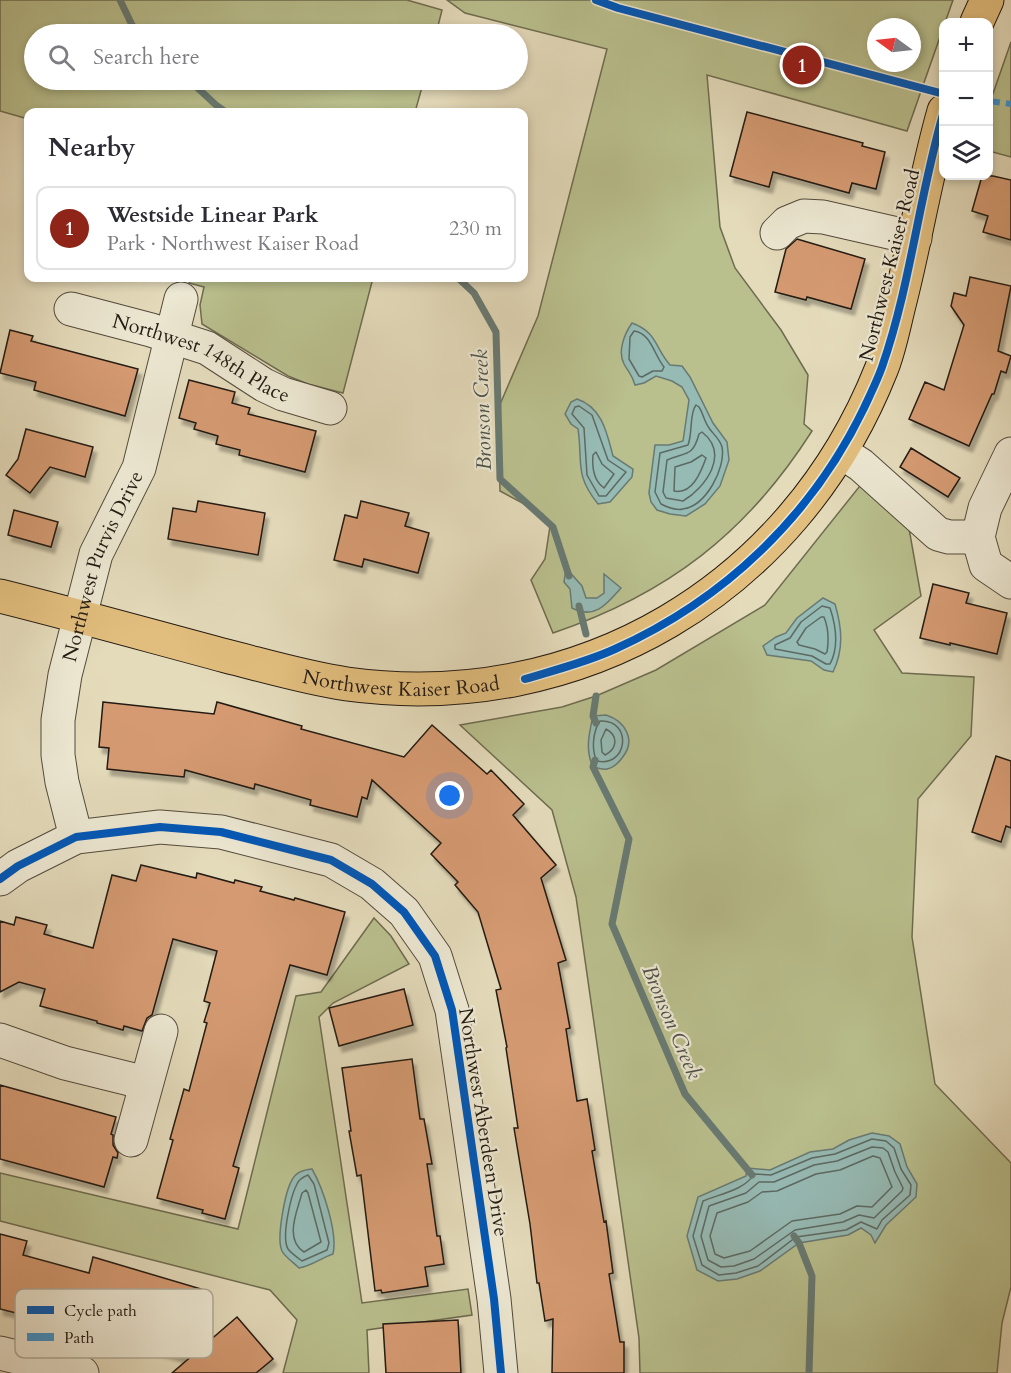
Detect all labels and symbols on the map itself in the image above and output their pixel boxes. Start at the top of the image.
north arrow [867,18,921,72]
pin: 1 [782,42,822,88]
street label: Northwest Kaiser Road [852,166,927,364]
street label: Northwest 148th Place [109,307,293,409]
water label: Bronson Creek [466,348,499,471]
street label: Northwest Purvis Drive [56,466,150,665]
street label: Northwest Kaiser Road [300,663,502,703]
your location [435,781,464,810]
water label: Bronson Creek [635,961,709,1084]
street label: Northwest Aberdeen Drive [452,1006,515,1238]
legend [15,1289,213,1358]
text: Cycle path [64,1300,137,1322]
text: Path [64,1327,94,1349]

